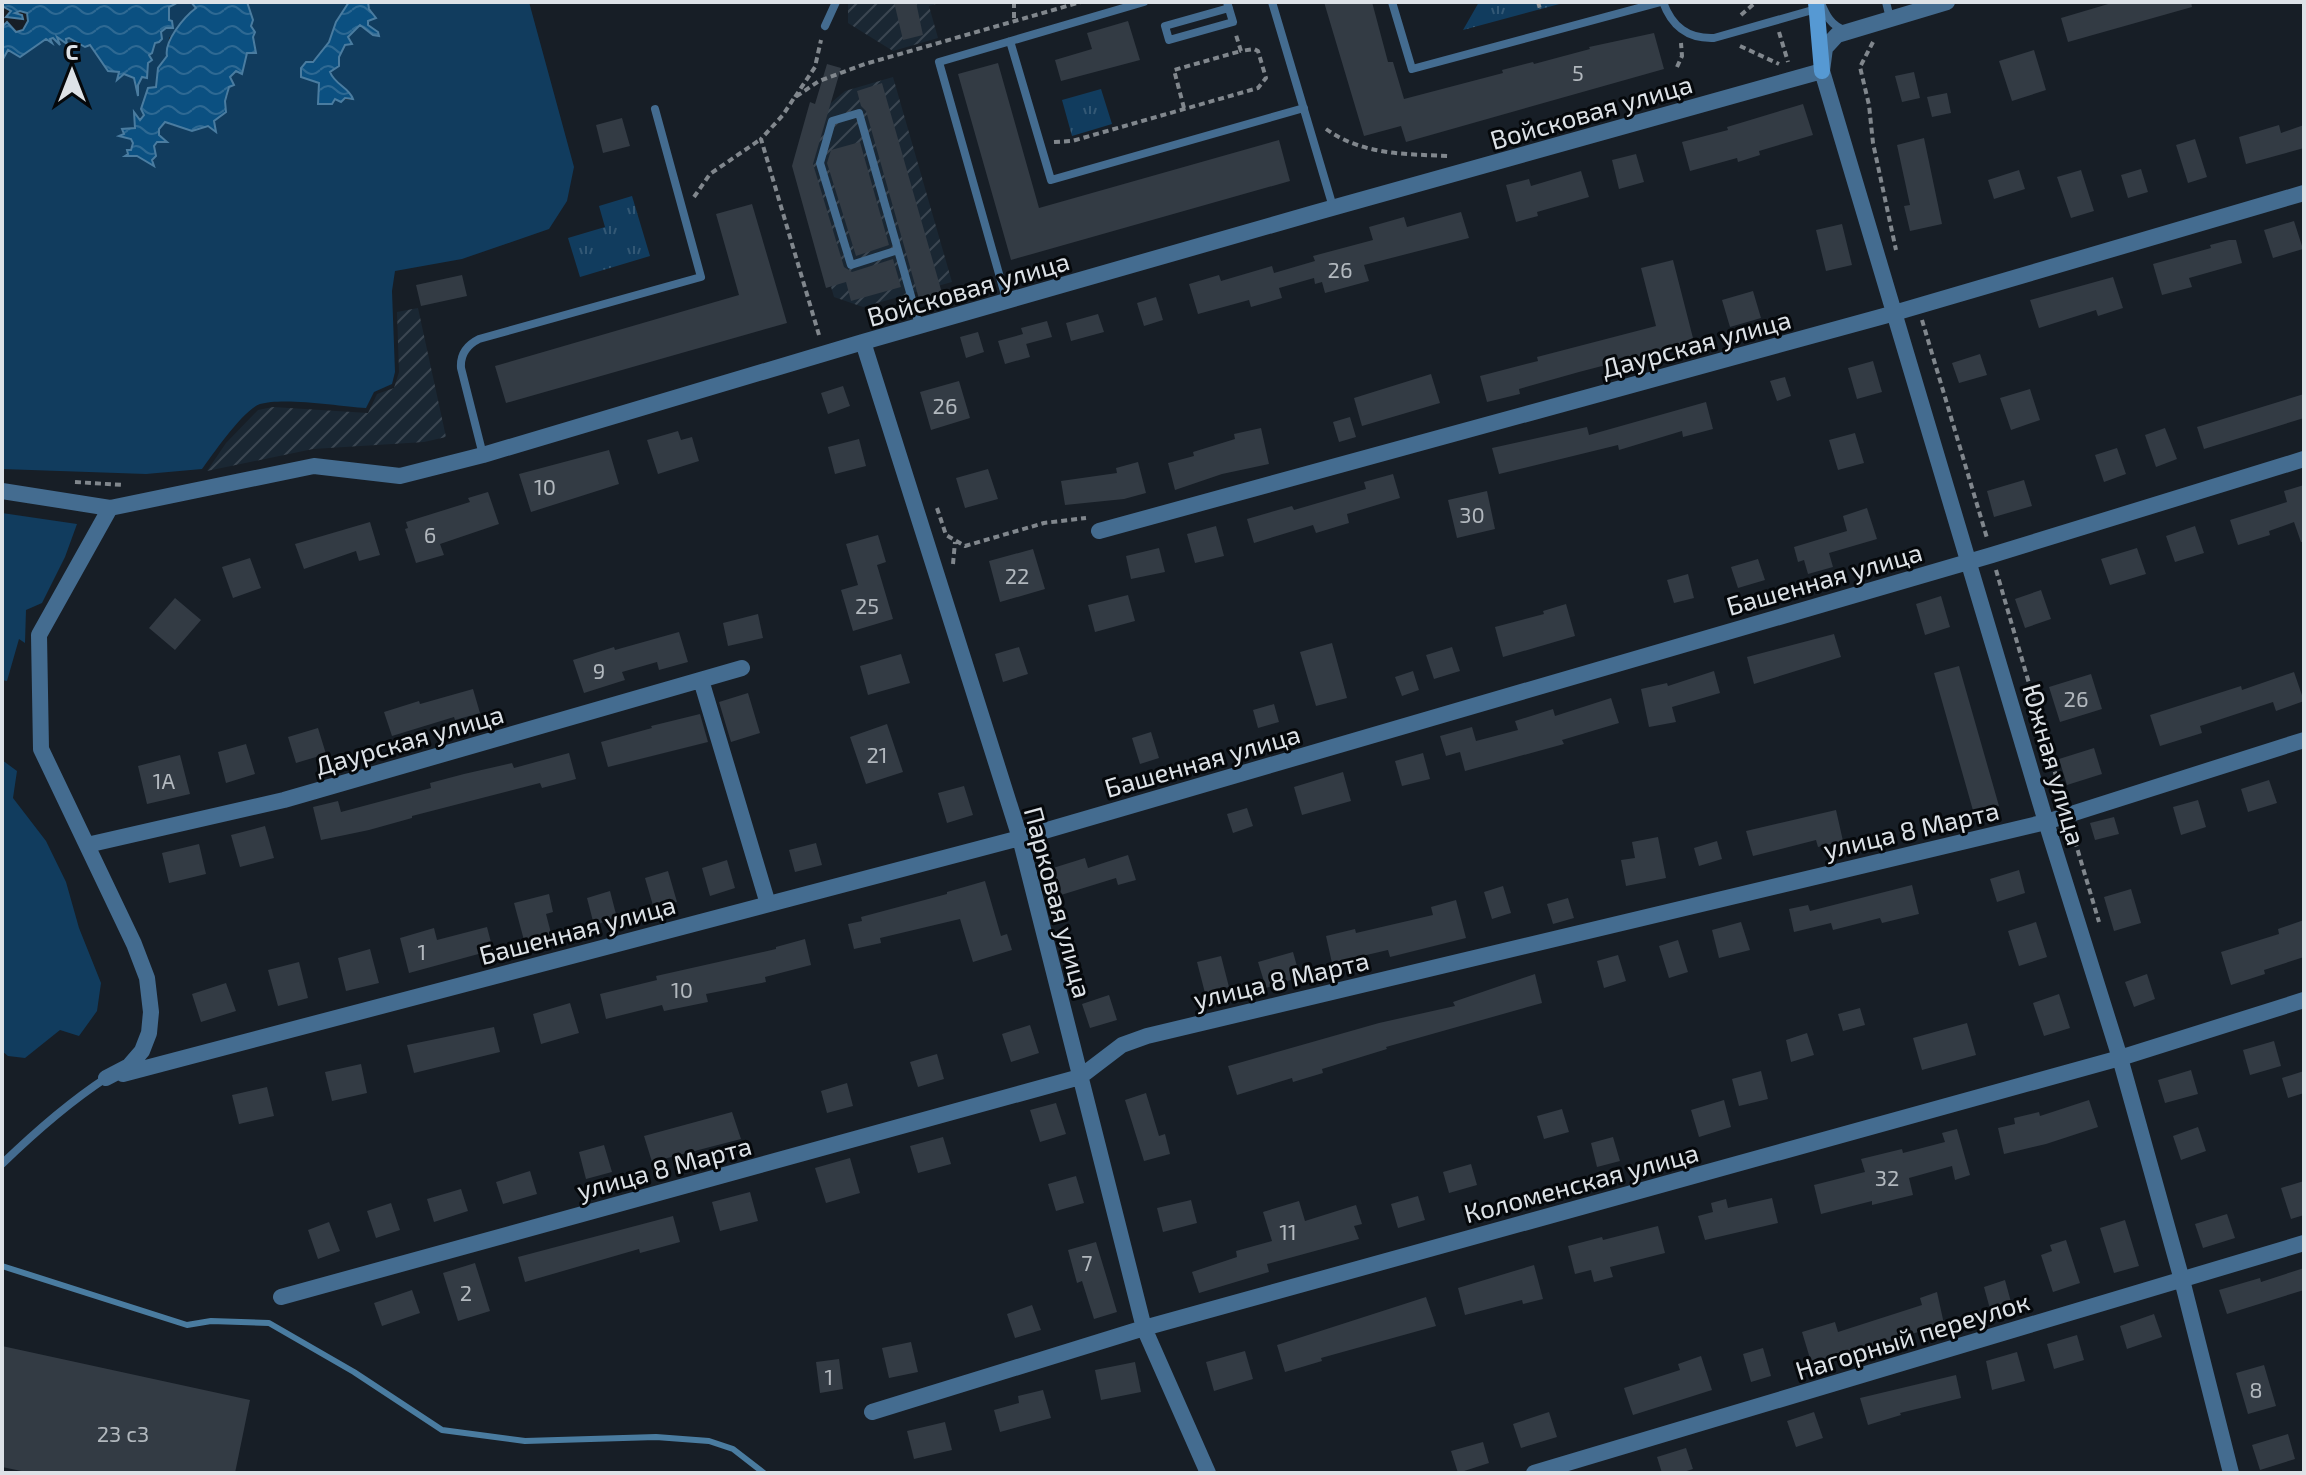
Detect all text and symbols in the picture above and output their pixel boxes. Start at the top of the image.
north arrow [32,32,112,112]
text: С [66,38,79,64]
house number: 5 [1572,59,1584,85]
street label: Войсковая улица [1486,67,1696,156]
street label: Войсковая улица [863,244,1073,333]
house number: 26 [1328,256,1352,282]
street label: Даурская улица [1598,303,1794,384]
house number: 26 [933,392,957,418]
house number: 10 [534,473,556,499]
house number: 30 [1459,501,1485,527]
house number: 6 [424,521,436,547]
street label: Башенная улица [1723,535,1926,622]
house number: 22 [1005,562,1029,588]
house number: 25 [855,592,879,618]
house number: 9 [593,657,605,683]
street label: Южная улица [2016,680,2093,849]
house number: 26 [2064,685,2088,711]
street label: Даурская улица [311,697,507,782]
street label: Башенная улица [1101,717,1304,804]
house number: 21 [866,741,888,767]
house number: 1А [153,767,176,793]
street label: улица 8 Марта [1820,794,2002,865]
street label: Парковая улица [1018,803,1099,1001]
street label: Башенная улица [475,888,679,971]
house number: 1 [418,938,426,964]
street label: улица 8 Марта [1190,944,1372,1015]
house number: 10 [671,976,693,1002]
street label: улица 8 Марта [573,1129,755,1206]
street label: Коломенская улица [1460,1136,1702,1229]
house number: 32 [1875,1164,1899,1190]
house number: 11 [1279,1218,1297,1244]
house number: 7 [1081,1249,1093,1275]
house number: 2 [460,1279,472,1305]
street label: Нагорный переулок [1791,1285,2033,1386]
house number: 1 [825,1363,833,1389]
house number: 8 [2249,1376,2263,1402]
house number: 23 с3 [97,1420,149,1446]

